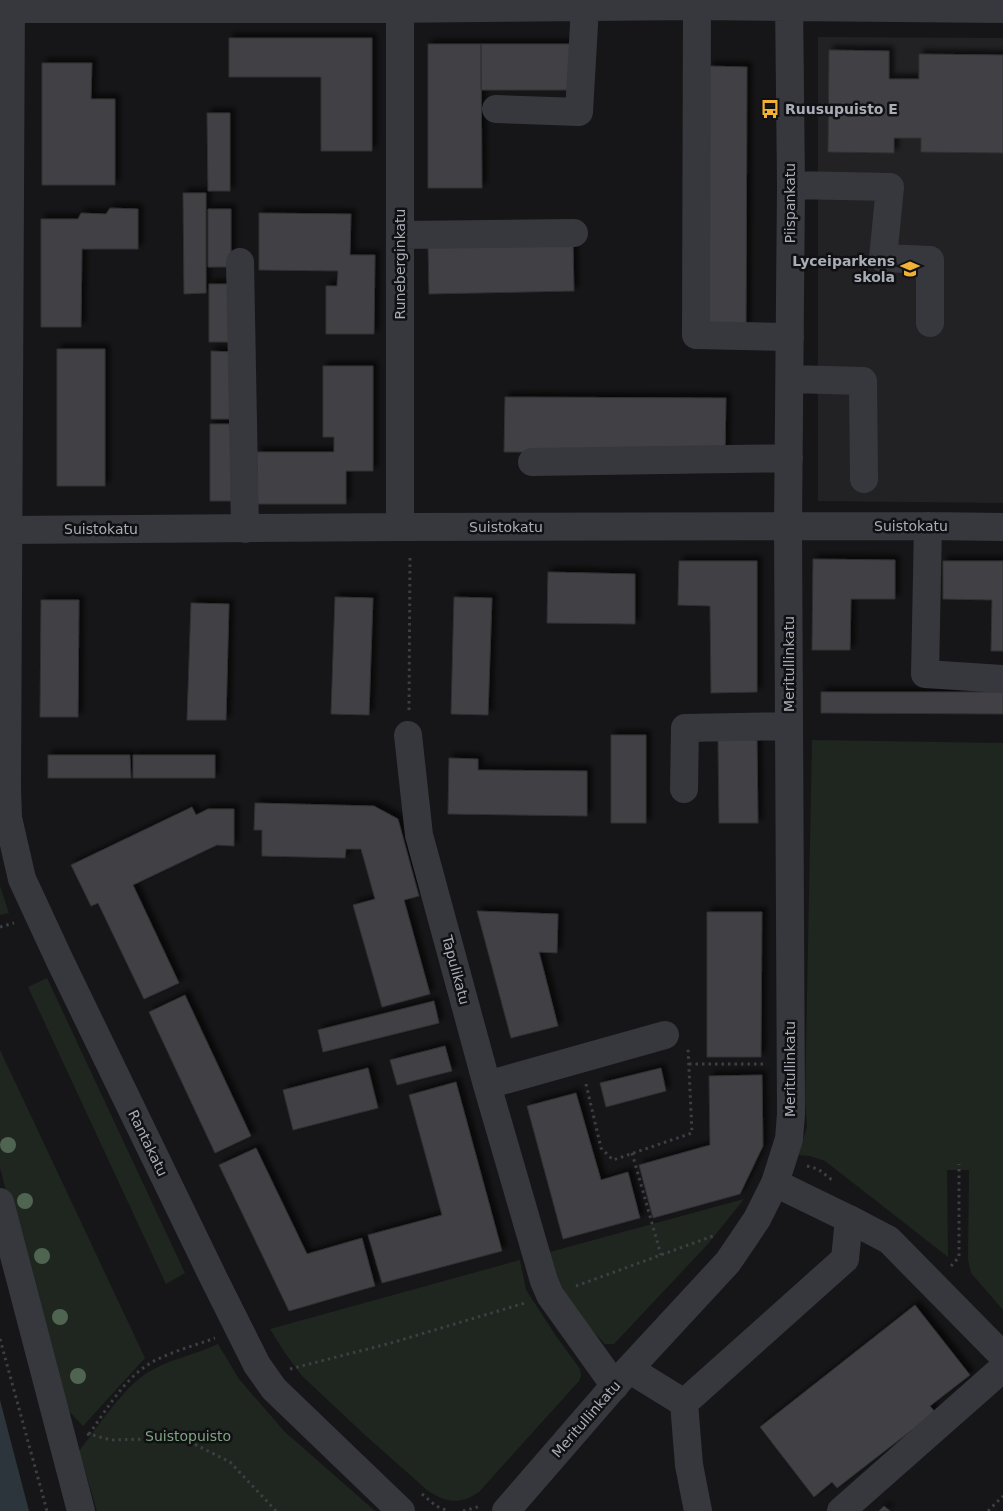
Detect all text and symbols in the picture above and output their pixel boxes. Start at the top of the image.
bus stop icon: Ruusupuisto E [759,98,781,120]
place label: Ruusupuisto E [785,101,898,117]
street label: Piispankatu [782,163,798,243]
street label: Runeberginkatu [392,209,408,319]
place label: Lyceiparkens skola [792,253,895,285]
school or university icon: Lyceiparkens skola [899,258,921,280]
street label: Suistokatu [874,518,948,534]
street label: Suistokatu [469,519,543,535]
street label: Suistokatu [64,521,138,537]
street label: Meritullinkatu [781,616,797,712]
street label: Tapulikatu [439,933,473,1006]
street label: Meritullinkatu [782,1021,798,1117]
street label: Rantakatu [125,1107,171,1179]
street label: Meritullinkatu [548,1378,624,1460]
park label: Suistopuisto [145,1428,231,1444]

